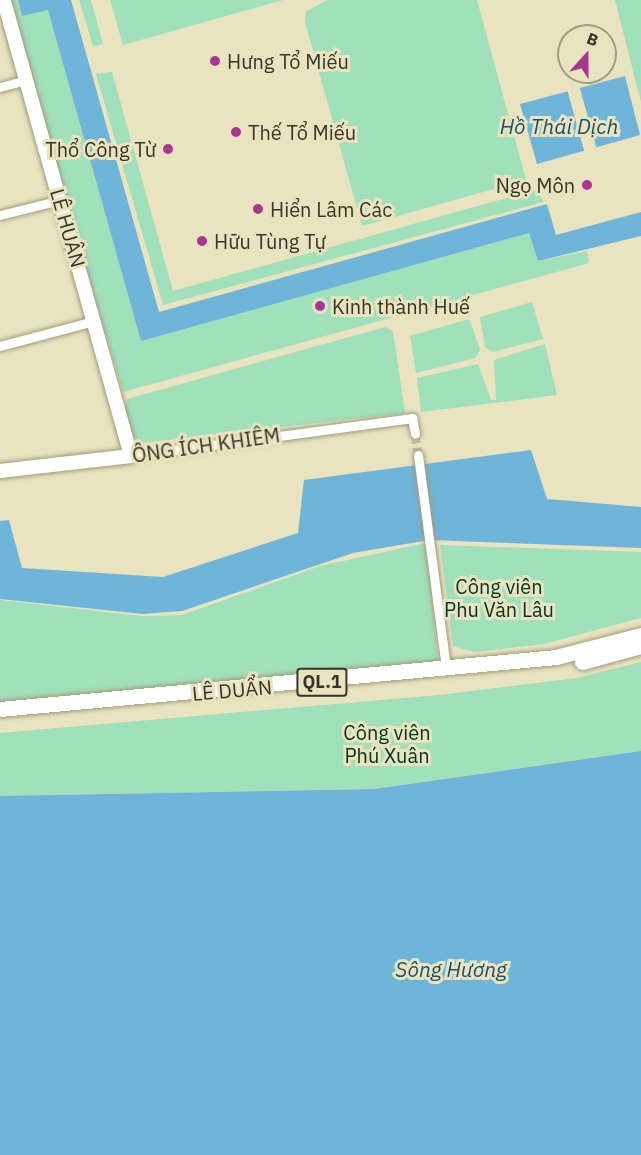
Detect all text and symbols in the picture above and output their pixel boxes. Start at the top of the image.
north arrow [557,24,617,84]
text: B [584,28,601,50]
place label: Hưng Tổ Miếu [227,49,349,73]
marker: Hưng Tổ Miếu [208,54,222,68]
water label: Hồ Thái Dịch [500,113,618,139]
place label: Thế Tổ Miếu [248,120,356,144]
marker: Thế Tổ Miếu [229,125,243,139]
place label: Thổ Công Từ [45,137,156,161]
marker: Thổ Công Từ [161,142,175,156]
place label: Ngọ Môn [496,173,575,197]
marker: Ngọ Môn [580,178,594,192]
street label: LÊ HUÂN [45,186,91,270]
place label: Hiển Lâm Các [270,197,392,221]
marker: Hiển Lâm Các [251,202,265,216]
place label: Hữu Tùng Tự [214,229,326,253]
marker: Hữu Tùng Tự [195,234,209,248]
place label: Kinh thành Huế [332,294,470,318]
marker: Kinh thành Huế [313,299,327,313]
street label: ÔNG ÍCH KHIÊM [131,423,281,467]
park label: Công viên Phu Văn Lâu [444,574,554,621]
road number: QL.1 [295,667,349,697]
street label: LÊ DUẨN [191,675,273,705]
park label: Công viên Phú Xuân [343,720,431,767]
water label: Sông Hương [395,956,507,982]

